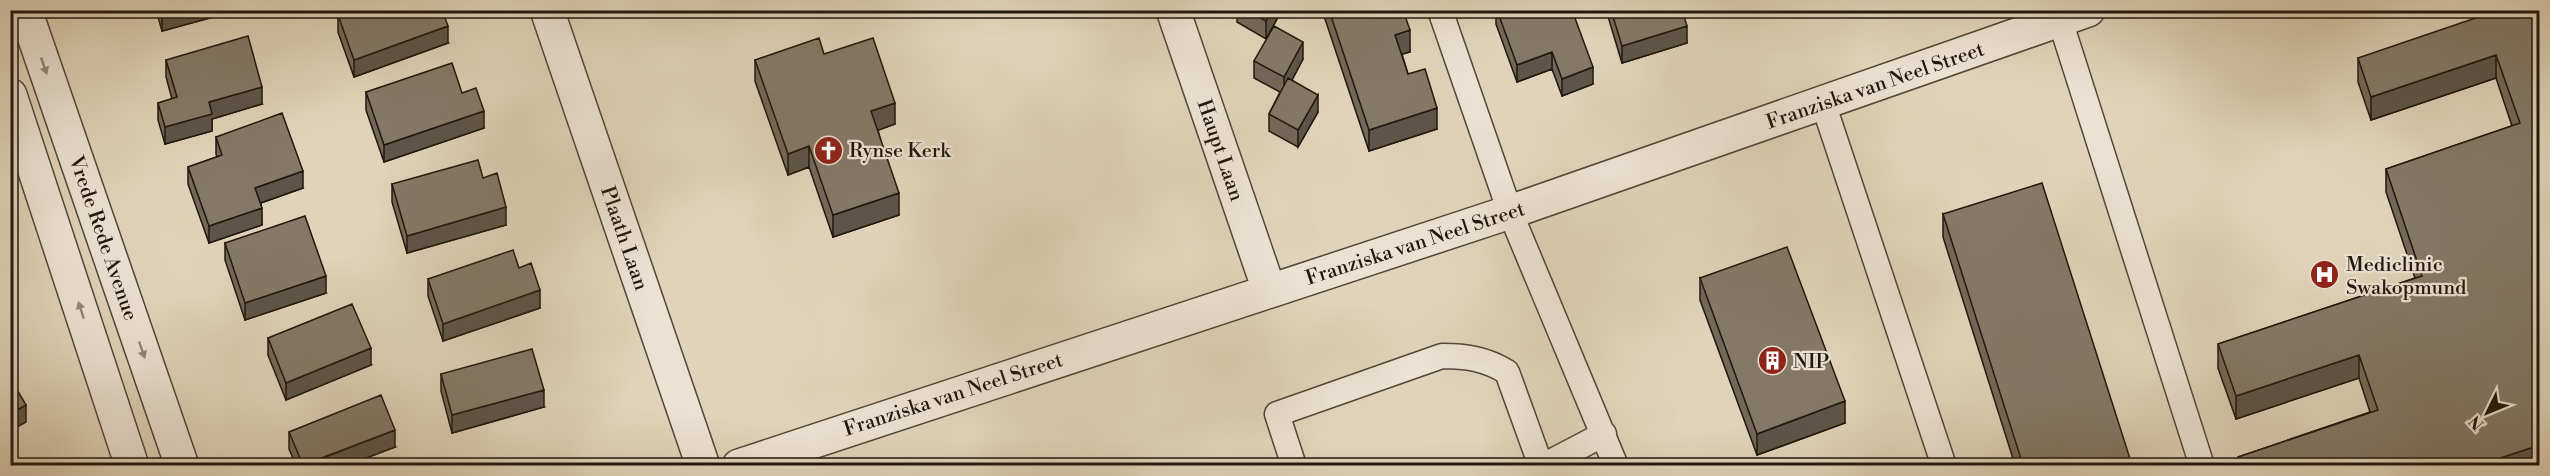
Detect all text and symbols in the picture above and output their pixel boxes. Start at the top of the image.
street label: Franziska van Neel Street [1763,37,1988,136]
one-way arrow [40,57,50,75]
street label: Haupt Laan [1191,96,1249,205]
church icon: Rynse Kerk [812,134,844,166]
place label: Rynse Kerk [849,139,952,164]
street label: Vrede Rede Avenue [62,152,142,324]
street label: Plaath Laan [594,183,653,294]
street label: Franziska van Neel Street [1303,197,1528,292]
place label: Mediclinic Swakopmund [2346,253,2467,301]
hospital icon: Mediclinic Swakopmund [2309,259,2341,291]
one-way arrow [76,301,85,319]
one-way arrow [137,341,147,359]
building icon: NIP [1756,345,1788,377]
street label: Franziska van Neel Street [841,348,1066,443]
place label: NIP [1793,350,1829,375]
north arrow [2457,383,2517,443]
text: N [2465,411,2488,434]

